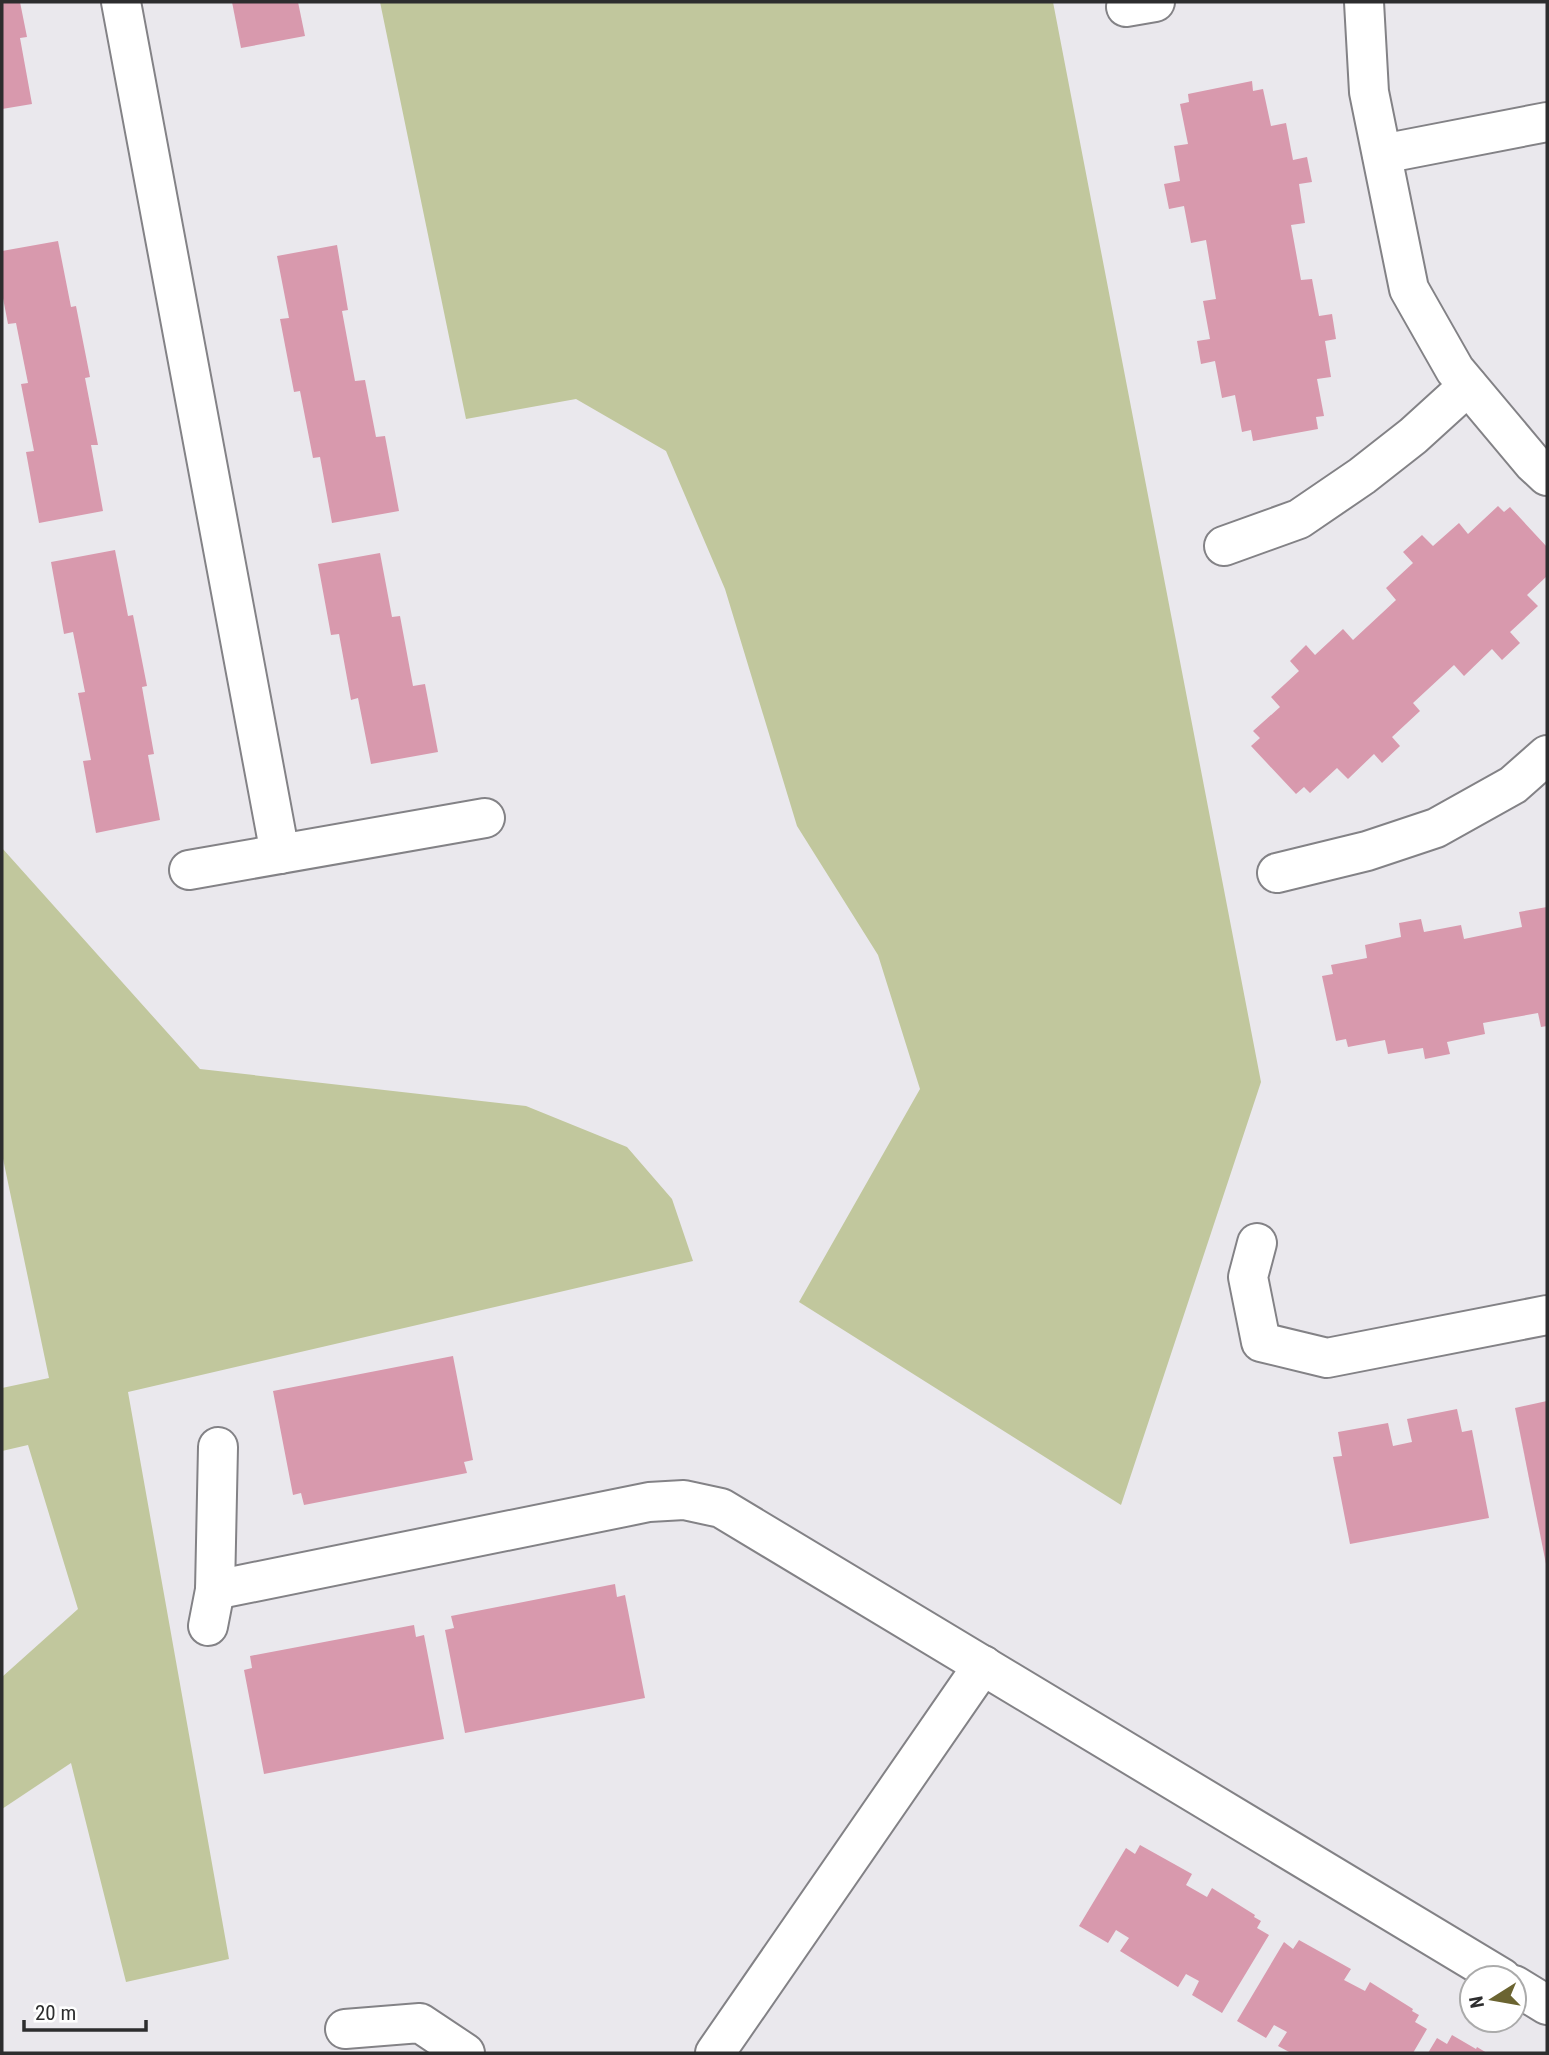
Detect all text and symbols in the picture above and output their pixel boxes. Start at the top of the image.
north arrow [1458,1964,1528,2034]
scale bar [24,1988,147,2032]
text: N [1464,1994,1489,2010]
text: 20 m [35,2001,76,2025]

